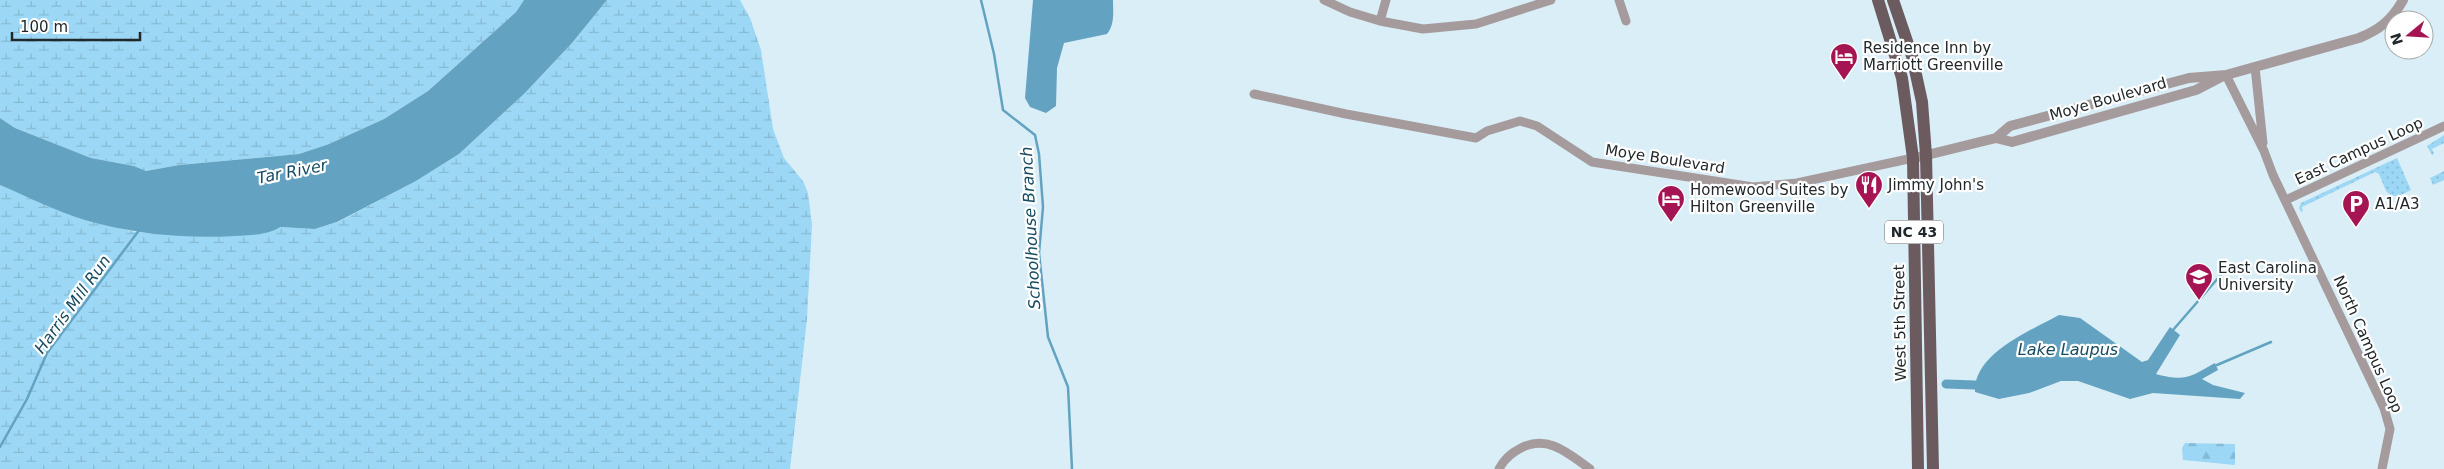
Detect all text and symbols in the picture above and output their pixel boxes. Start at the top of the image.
scale bar [12,10,140,42]
north arrow [2384,10,2434,60]
text: 100 m [20,18,68,36]
text: N [2387,31,2406,47]
place label: Residence Inn by Marriott Greenville [1863,39,2003,74]
hotel icon: Residence Inn by Marriott Greenville [1829,42,1859,81]
street label: Moye Boulevard [2047,74,2169,124]
street label: East Campus Loop [2292,113,2426,189]
street label: Moye Boulevard [1604,141,1726,177]
water label: Schoolhouse Branch [1017,146,1044,310]
water label: Tar River [255,155,330,188]
restaurant icon: Jimmy John's [1854,170,1884,209]
place label: Jimmy John's [1887,176,1984,194]
place label: Homewood Suites by Hilton Greenville [1690,181,1849,216]
hotel icon: Homewood Suites by Hilton Greenville [1656,184,1686,223]
parking icon: A1/A3 [2341,189,2371,228]
place label: A1/A3 [2375,195,2420,213]
road number: NC 43 [1885,220,1943,243]
water label: Harris Mill Run [30,252,114,357]
place label: East Carolina University [2218,259,2317,294]
school or university icon: East Carolina University [2184,262,2214,301]
street label: West 5th Street [1890,264,1910,382]
street label: North Campus Loop [2330,272,2406,416]
water label: Lake Laupus [2018,340,2118,359]

